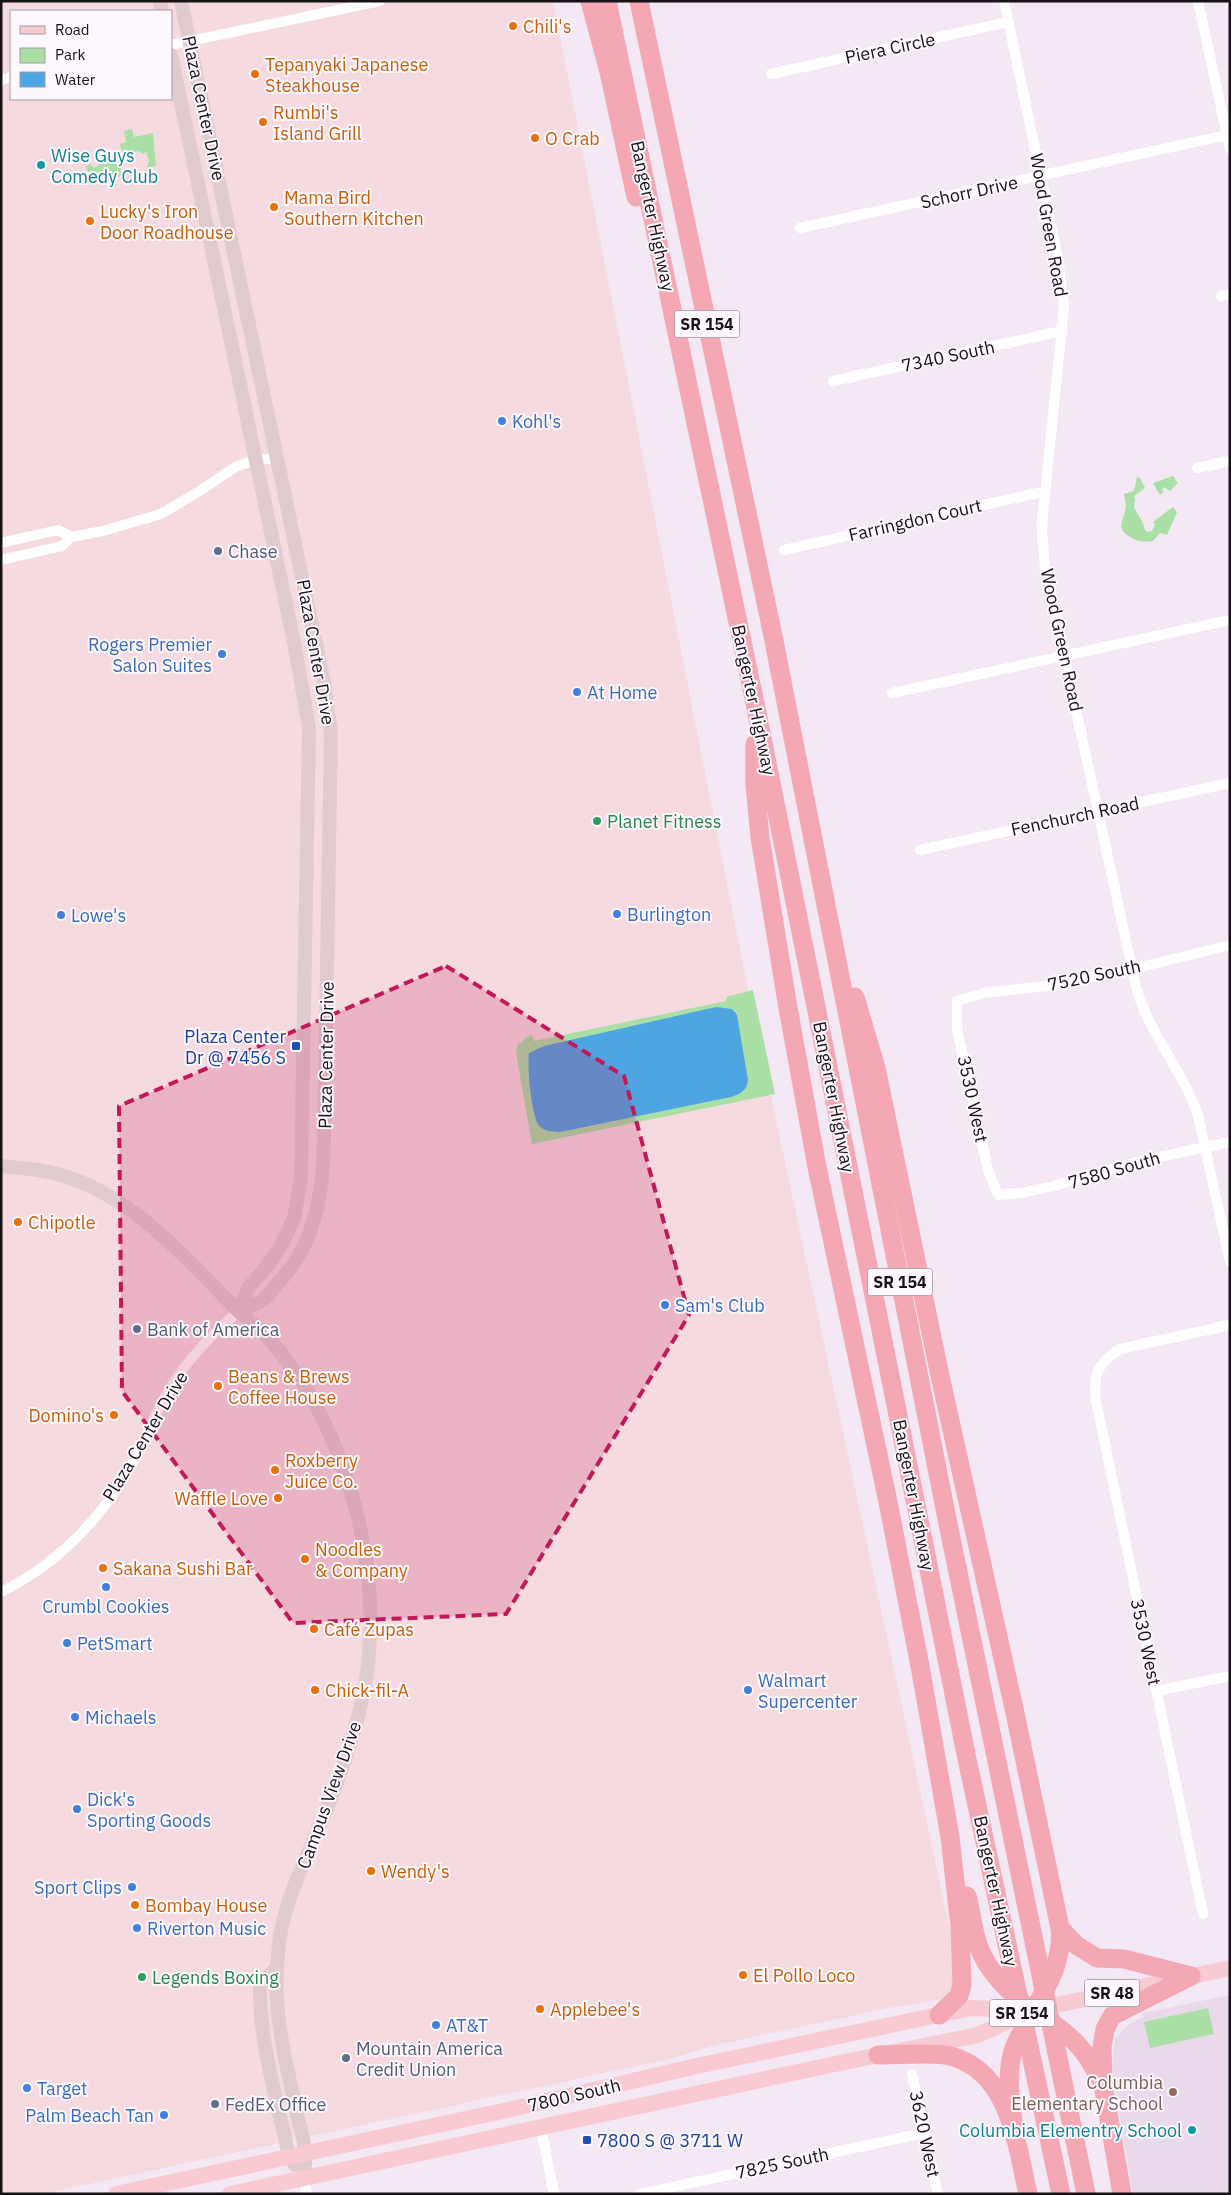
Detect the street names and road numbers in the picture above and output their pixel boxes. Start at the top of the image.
street label: Piera Circle [843,27,937,69]
street label: Plaza Center Drive [177,33,231,183]
street label: Bangerter Highway [626,139,680,294]
street label: Wood Green Road [1025,151,1073,299]
street label: Schorr Drive [918,170,1020,214]
road number: SR 154 [674,310,740,338]
street label: 7340 South [899,335,997,377]
street label: Farringdon Court [846,494,984,546]
street label: Wood Green Road [1036,567,1088,713]
street label: Plaza Center Drive [292,577,340,727]
street label: Bangerter Highway [727,623,781,778]
street label: Fenchurch Road [1009,791,1141,841]
street label: 7520 South [1045,954,1143,996]
street label: Plaza Center Drive [313,981,339,1129]
street label: Bangerter Highway [808,1019,860,1175]
street label: 3530 West [953,1054,993,1144]
street label: 7580 South [1065,1146,1163,1194]
road number: SR 154 [868,1268,932,1295]
street label: Plaza Center Drive [97,1367,193,1505]
street label: Bangerter Highway [888,1417,940,1573]
street label: 3530 West [1126,1597,1166,1687]
street label: Campus View Drive [292,1718,366,1872]
street label: Bangerter Highway [969,1814,1023,1969]
road number: SR 48 [1084,1980,1140,2006]
road number: SR 154 [990,2000,1054,2026]
street label: 7800 South [525,2073,623,2117]
street label: 3620 West [905,2089,945,2179]
street label: 7825 South [733,2142,831,2184]

